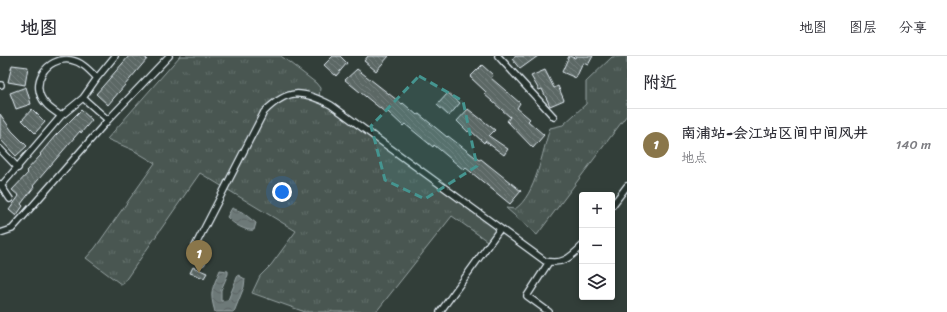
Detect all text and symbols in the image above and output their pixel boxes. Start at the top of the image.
text: 地图 [20,11,58,44]
text: 地图 [799,15,827,40]
text: 图层 [849,15,877,40]
text: 分享 [899,15,927,40]
text: 附近 [643,67,677,97]
text: 南浦站-会江站区间中间风井 [681,120,868,146]
text: 1 [653,133,659,156]
text: 140 m [896,133,931,156]
text: 地点 [681,146,707,169]
your location [272,182,292,202]
map controls [579,192,615,300]
button: + [579,192,615,228]
button: − [579,228,615,264]
pin: 1 [186,240,212,273]
button: layers [579,264,615,300]

